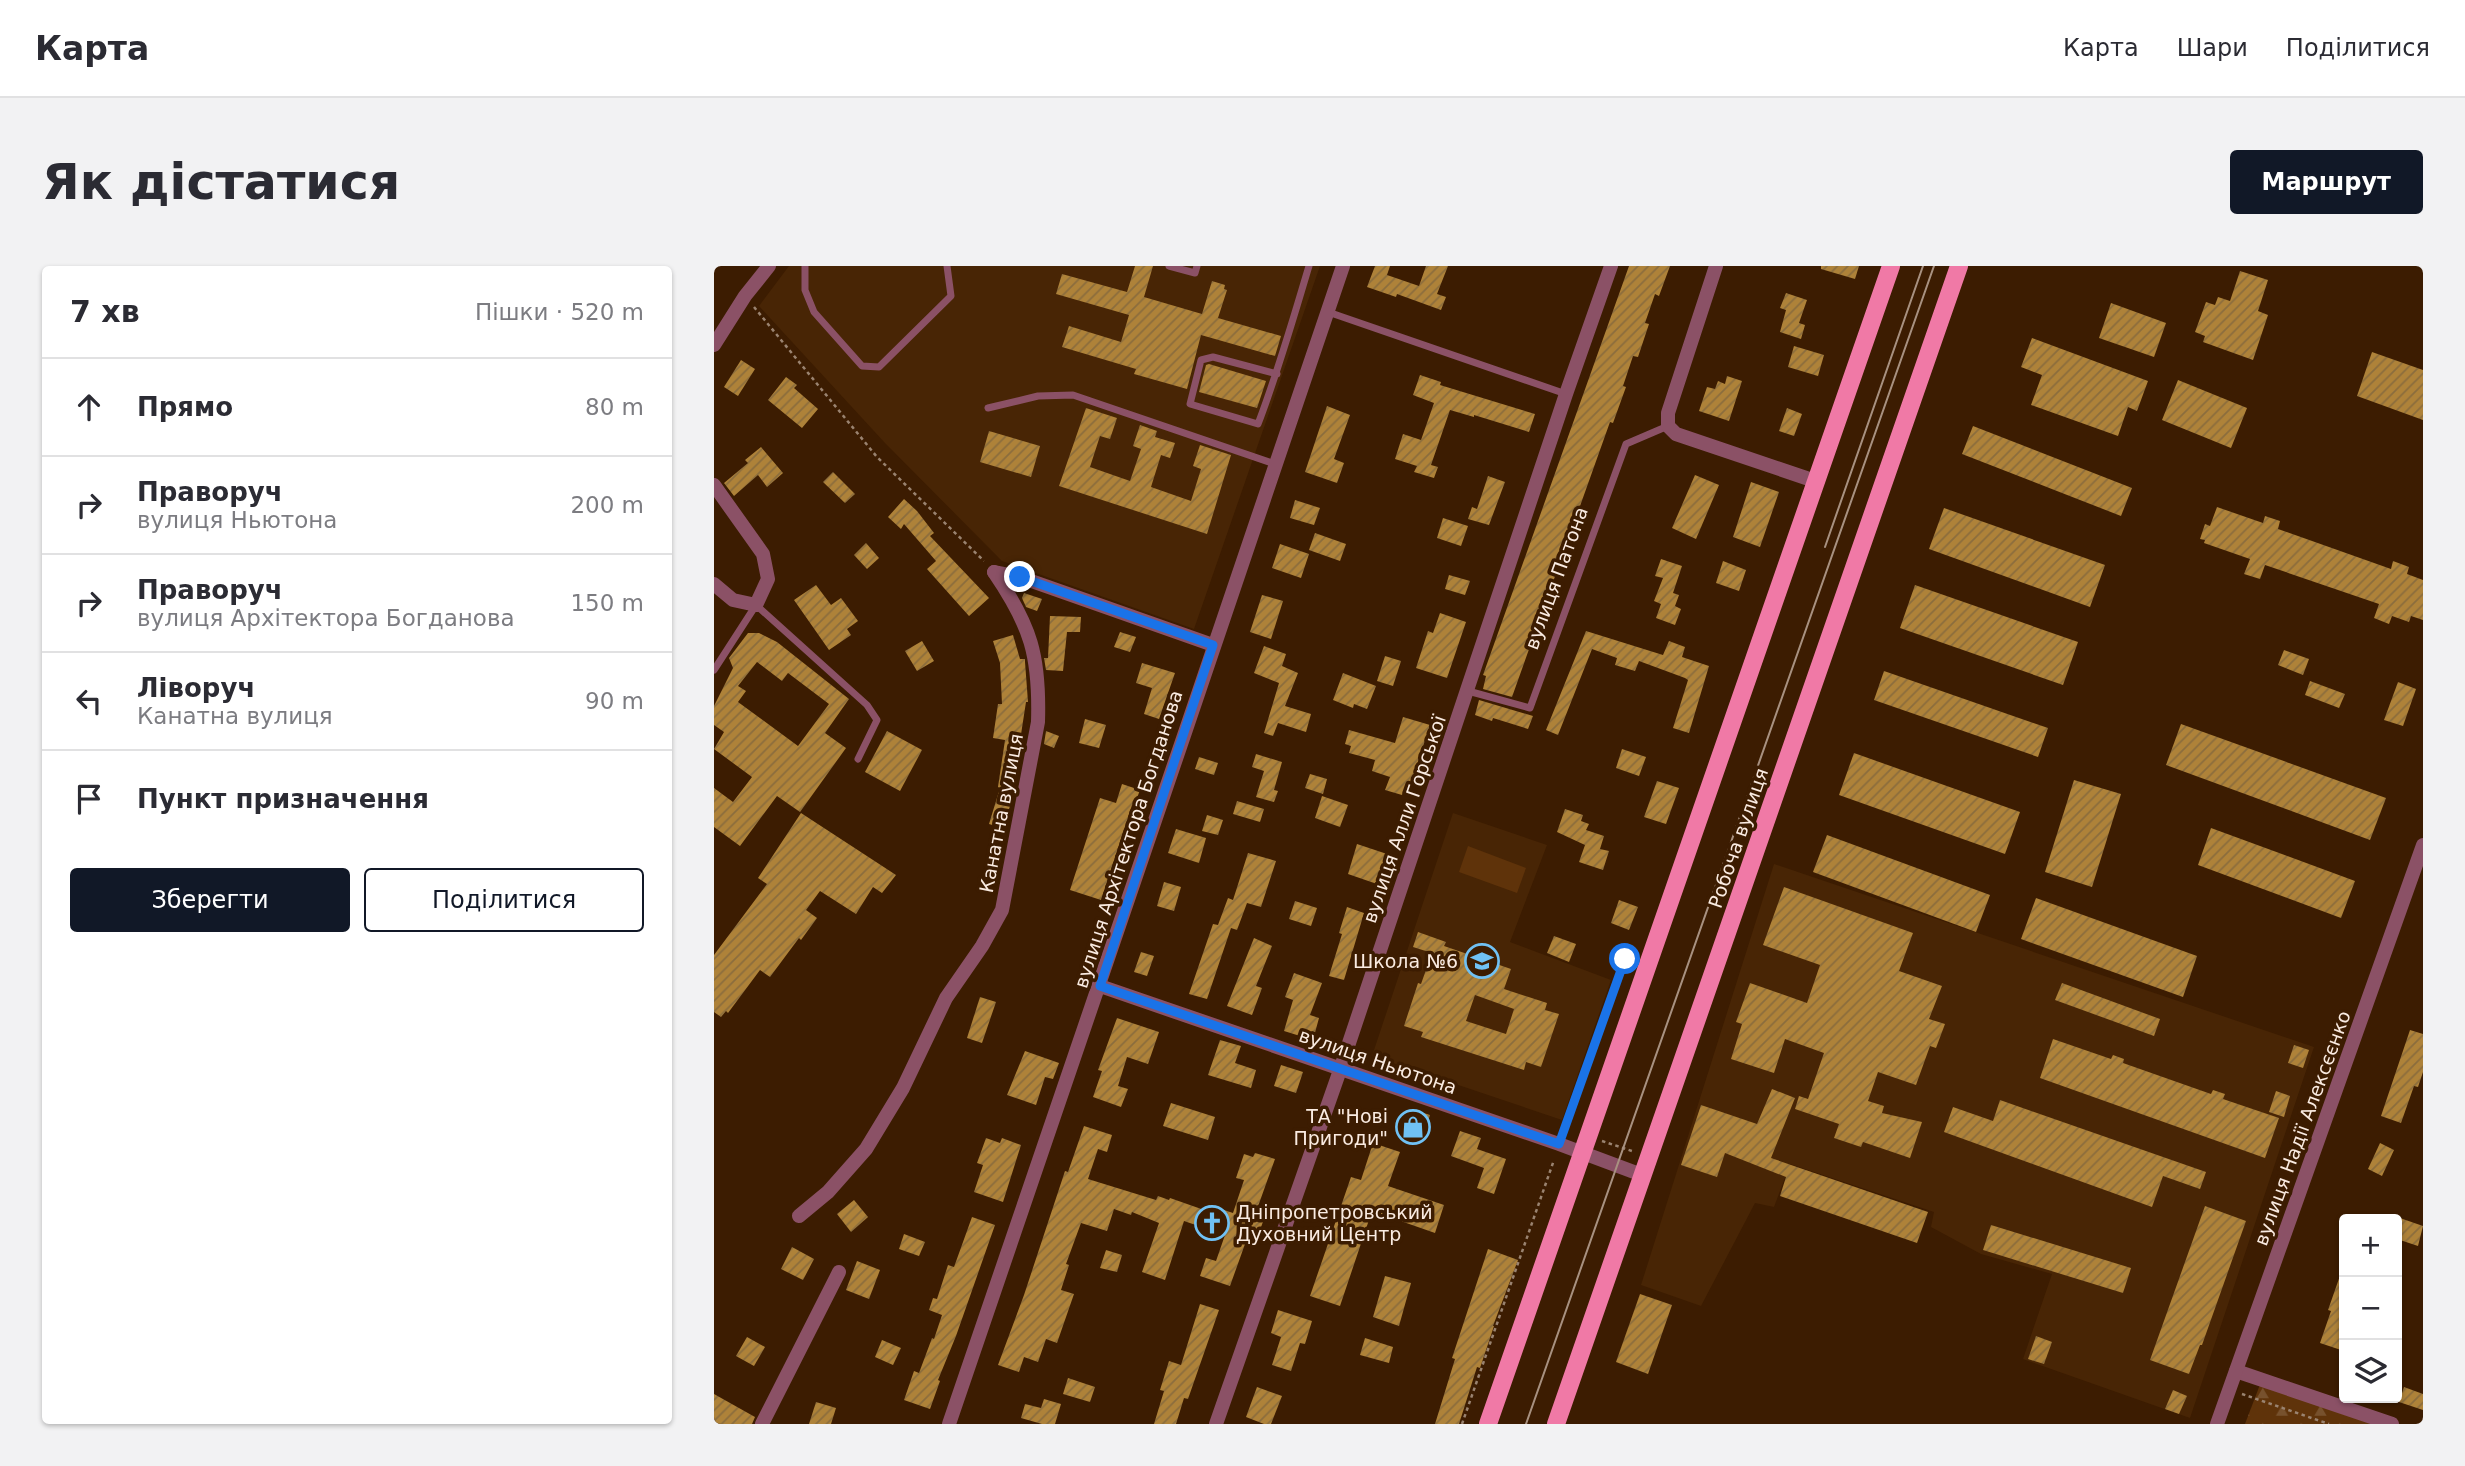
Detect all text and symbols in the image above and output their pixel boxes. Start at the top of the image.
text: Карта [35,29,149,68]
text: Карта [2063,34,2139,62]
text: Шари [2177,34,2248,62]
text: Поділитися [2286,34,2430,62]
button: Маршрут [2230,150,2423,214]
text: Як дістатися [42,154,400,211]
text: 7 хв [70,294,140,329]
text: Пішки · 520 m [475,299,644,325]
icon: ahead [70,388,108,426]
text: Прямо [137,392,233,422]
text: 80 m [585,394,644,420]
text: Праворуч [137,477,283,507]
icon: right [70,486,108,524]
text: 200 m [570,492,644,518]
street label: вулиця Патона [1520,504,1592,652]
text: вулиця Ньютона [137,507,337,533]
route end [1004,561,1035,592]
text: Праворуч [137,575,283,605]
icon: right [70,584,108,622]
text: 150 m [570,590,644,616]
text: вулиця Архітектора Богданова [137,605,515,631]
text: Ліворуч [137,673,255,703]
icon: left [70,682,108,720]
street label: вулиця Архітектора Богданова [1069,687,1187,991]
text: 90 m [585,688,644,714]
text: Канатна вулиця [137,703,333,729]
street label: вулиця Алли Горської [1358,712,1450,926]
street label: Канатна вулиця [975,732,1027,894]
street label: Робоча вулиця [1704,765,1772,911]
icon: arrive [70,780,108,818]
text: Пункт призначення [137,784,429,814]
button: Зберегти [70,868,350,932]
button: Поділитися [364,868,644,932]
school or university icon: Школа №6 [1463,942,1501,980]
route start [1609,943,1640,974]
place label: Школа №6 [1353,950,1458,972]
street label: вулиця Надії Алексєєнко [2249,1008,2355,1248]
street label: вулиця Ньютона [1296,1024,1460,1098]
place label: ТА "Нові Пригоди" [1293,1105,1388,1149]
shop icon: ТА "Нові Пригоди" [1394,1108,1432,1146]
place label: Дніпропетровський Духовний Центр [1236,1201,1433,1245]
church icon: Дніпропетровський Духовний Центр [1193,1204,1231,1242]
map controls [2339,1214,2402,1403]
button: + [2339,1214,2402,1277]
button: − [2339,1277,2402,1340]
button: layers [2339,1340,2402,1403]

